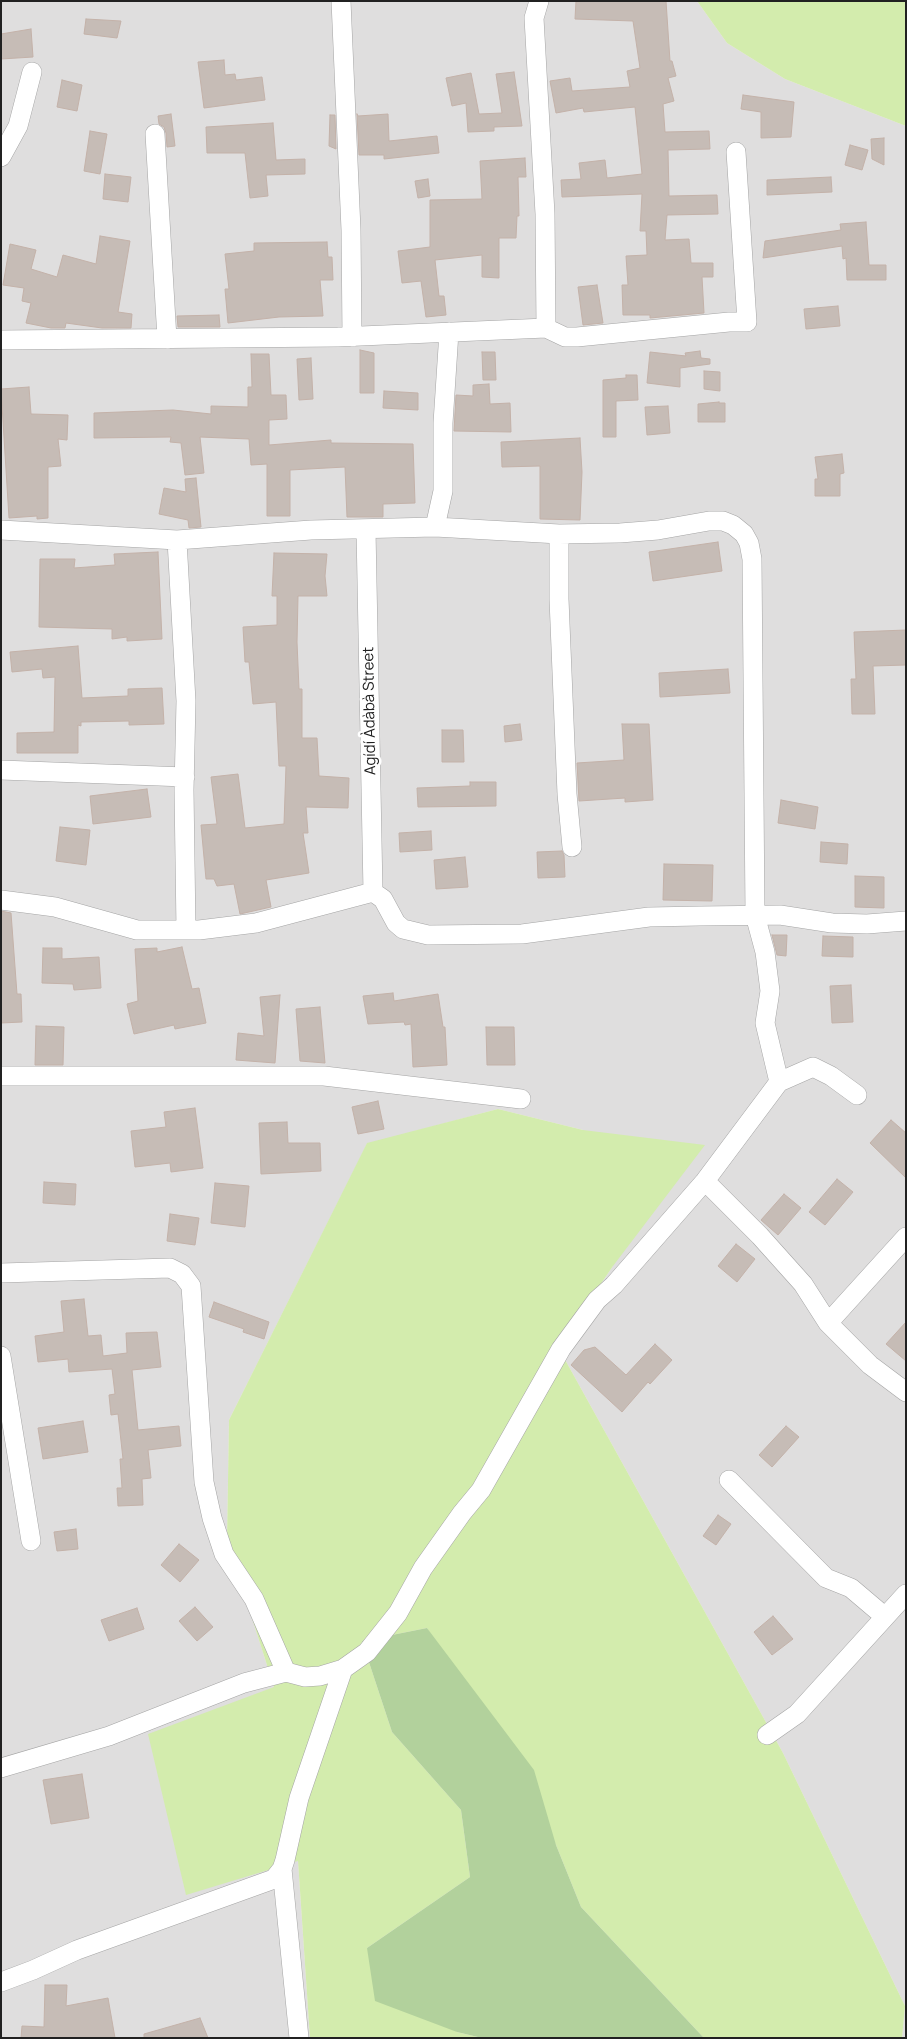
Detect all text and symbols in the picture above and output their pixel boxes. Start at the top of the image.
street label: Agídí Àdàbà Street [360,647,380,775]

